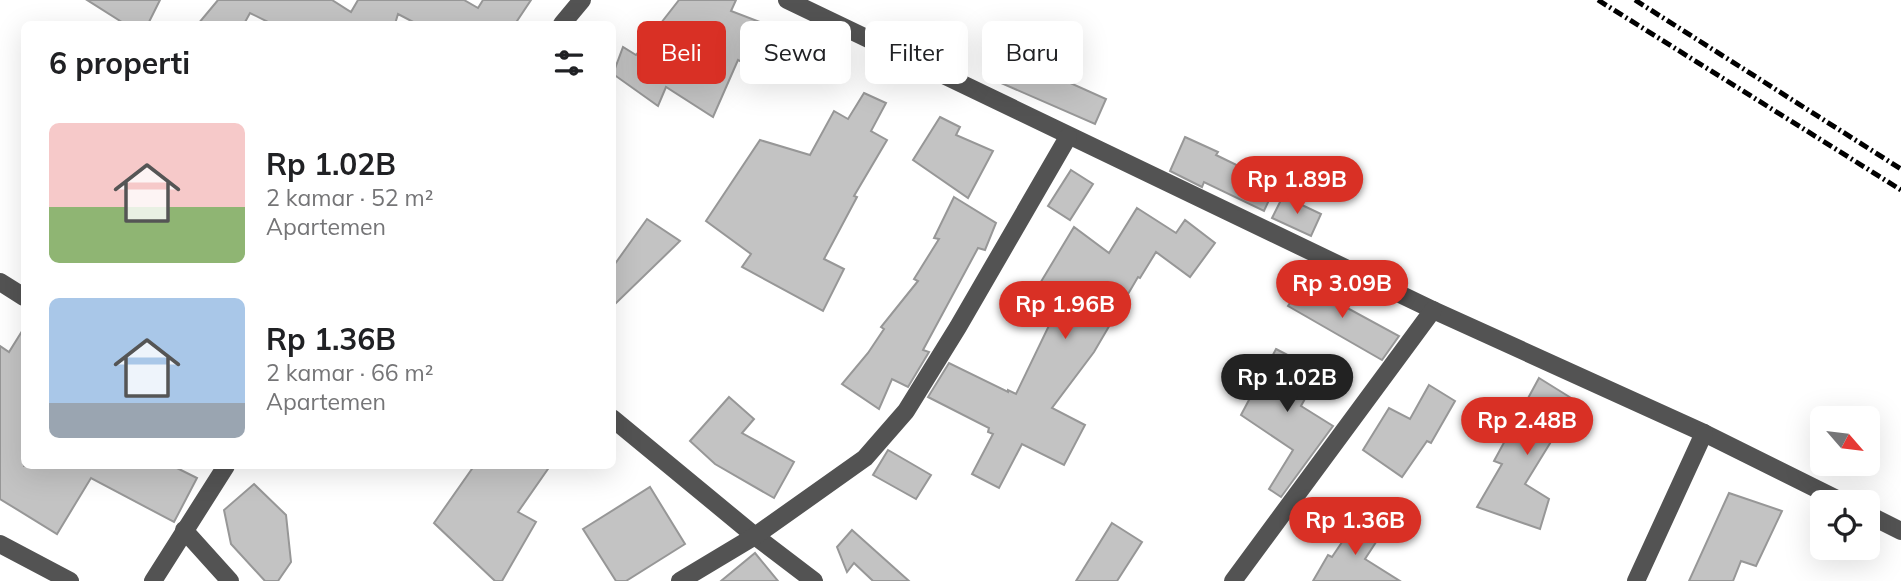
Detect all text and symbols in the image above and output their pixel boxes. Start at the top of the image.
chip: Beli [637,21,726,84]
chip: Sewa [740,21,851,84]
chip: Filter [865,21,968,84]
chip: Baru [982,21,1083,84]
text: 6 properti [49,44,190,82]
icon: filters [550,44,588,82]
text: Rp 1.02B [266,145,396,183]
icon: home [105,151,189,235]
pin: Rp 1.89B [1225,156,1369,216]
text: Rp 1.89B [1247,164,1347,193]
text: 2 kamar · 52 m² [266,183,434,212]
text: Apartemen [266,212,386,241]
pin: Rp 3.09B [1270,260,1414,320]
text: Rp 3.09B [1292,268,1392,297]
pin: Rp 1.96B [993,282,1137,341]
text: Rp 1.96B [1015,289,1115,318]
text: Rp 1.36B [266,320,396,358]
icon: home [105,326,189,410]
pin: Rp 1.02B [1215,354,1359,414]
text: 2 kamar · 66 m² [266,358,434,387]
text: Rp 1.02B [1237,362,1337,391]
text: Apartemen [266,387,386,416]
pin: Rp 2.48B [1455,398,1599,457]
text: Rp 2.48B [1477,405,1577,434]
north arrow [1810,406,1880,476]
map controls [1810,406,1880,560]
button: locate [1810,490,1880,560]
pin: Rp 1.36B [1283,498,1427,557]
text: Rp 1.36B [1305,505,1405,534]

